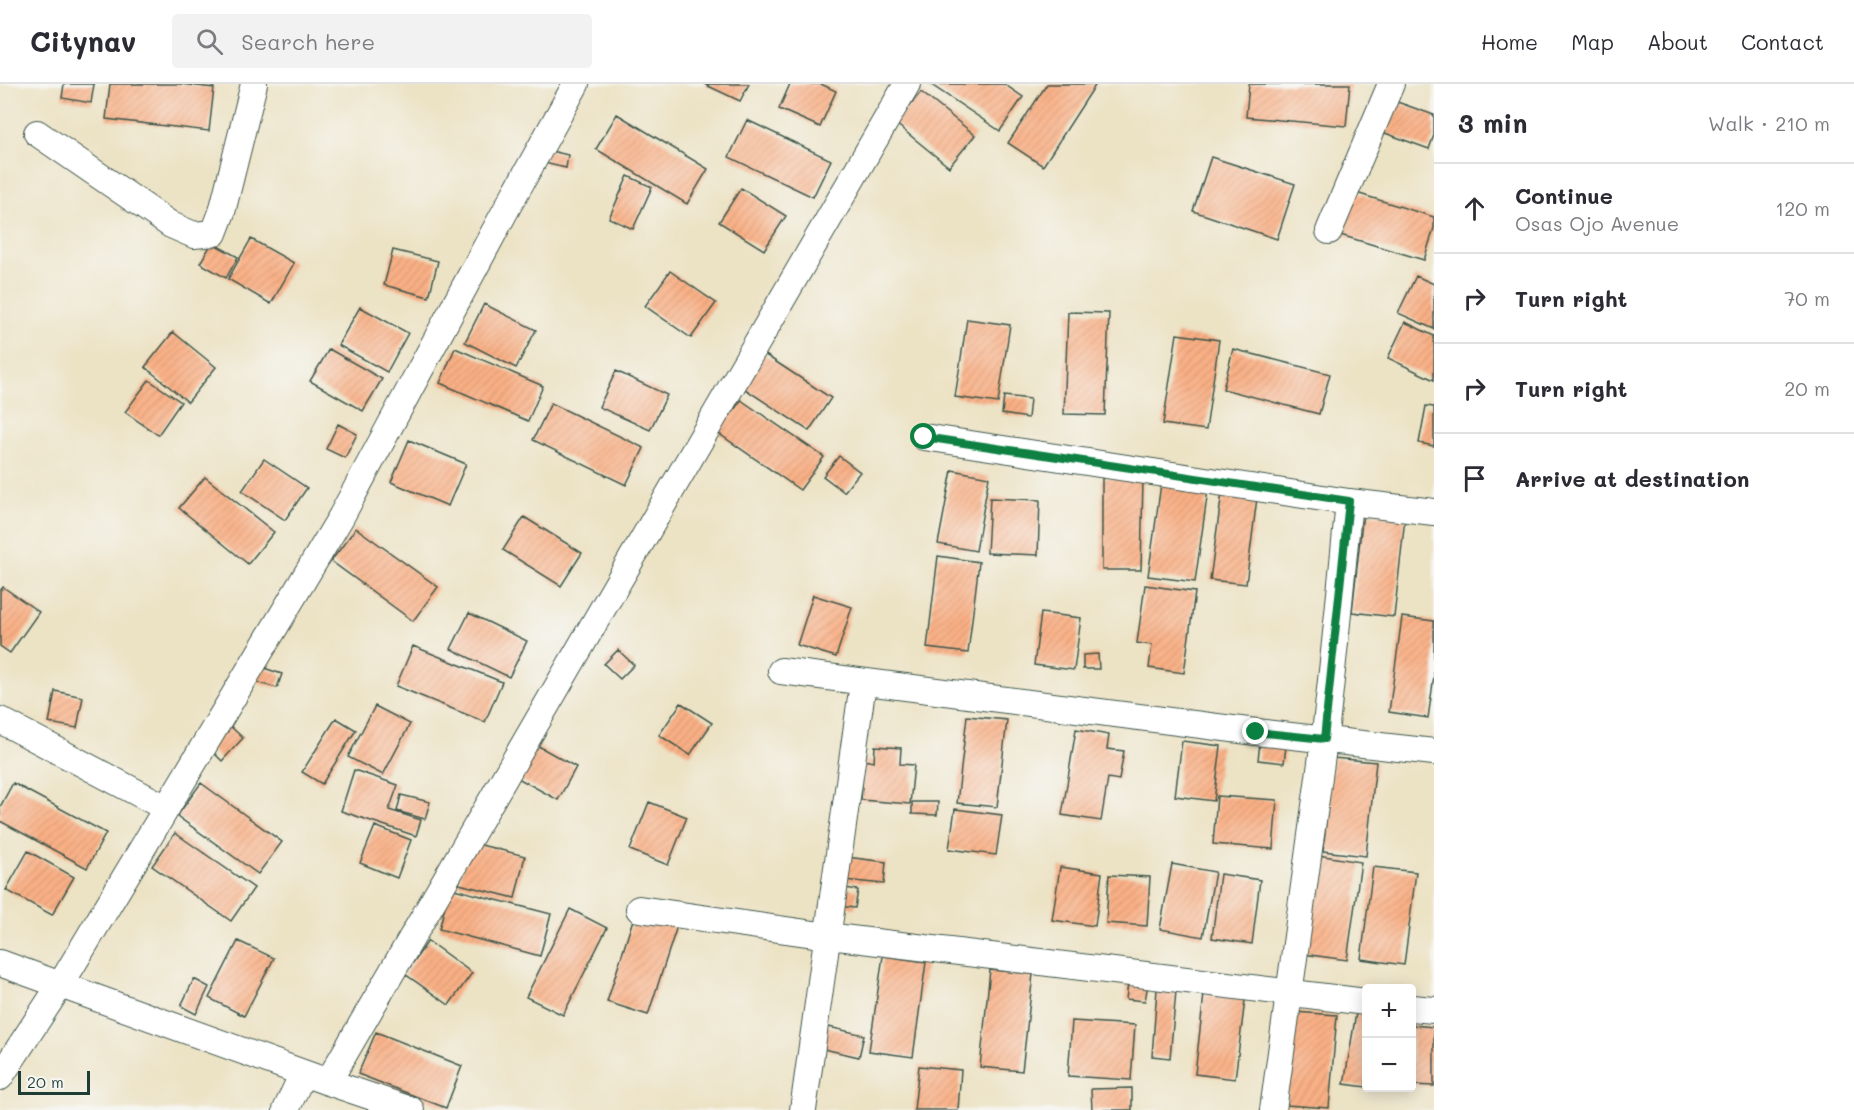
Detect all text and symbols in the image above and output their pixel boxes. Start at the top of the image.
search box [172,14,592,68]
text: Citynav [30,23,136,59]
icon: search [193,25,226,58]
text: Search here [241,27,375,56]
text: Home [1481,28,1538,55]
text: Map [1571,28,1614,55]
text: About [1647,28,1708,55]
text: Contact [1741,28,1824,55]
text: 3 min [1458,106,1527,140]
text: Walk · 210 m [1708,110,1830,136]
text: Continue [1515,181,1613,210]
icon: ahead [1458,192,1491,225]
text: 120 m [1775,195,1830,221]
text: Osas Ojo Avenue [1515,210,1679,236]
icon: right [1458,282,1491,315]
text: Turn right [1515,284,1627,313]
text: 70 m [1784,285,1830,311]
icon: right [1458,372,1491,405]
text: Turn right [1515,374,1627,403]
text: 20 m [1784,375,1830,401]
route start [910,423,936,449]
icon: arrive [1458,462,1491,495]
text: Arrive at destination [1515,464,1750,493]
route end [1242,718,1268,744]
map controls [1362,984,1416,1092]
button: + [1362,984,1416,1038]
button: − [1362,1038,1416,1092]
scale bar [18,1068,90,1096]
text: 20 m [27,1071,64,1092]

